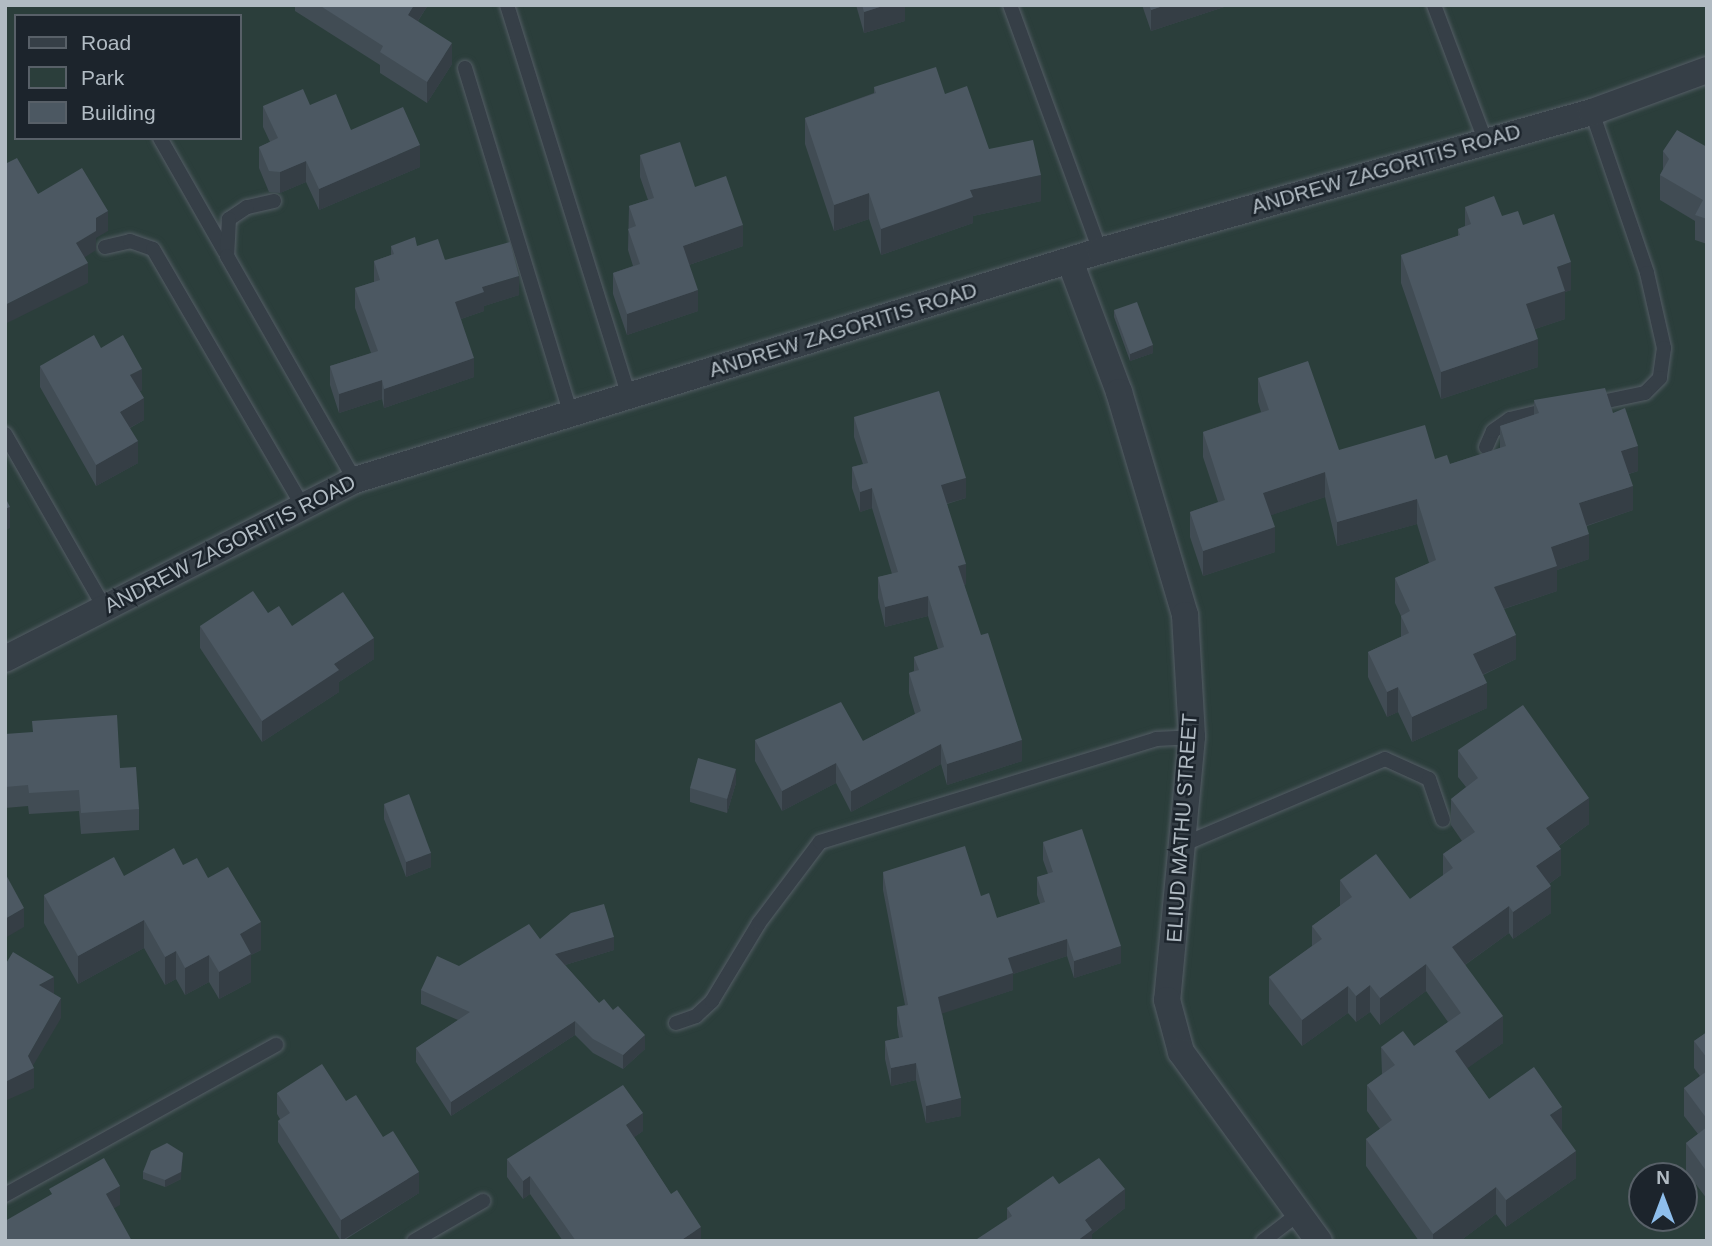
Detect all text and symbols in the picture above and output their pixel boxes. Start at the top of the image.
legend [14,14,242,140]
text: Road [81,31,131,54]
text: Park [81,66,124,89]
text: Building [81,101,156,124]
street label: ANDREW ZAGORITIS ROAD [1249,118,1523,220]
street label: ANDREW ZAGORITIS ROAD [706,277,980,383]
street label: ANDREW ZAGORITIS ROAD [100,469,360,619]
street label: ELIUD MATHU STREET [1161,713,1203,943]
north arrow [1628,1162,1698,1232]
text: N [1656,1167,1670,1188]

